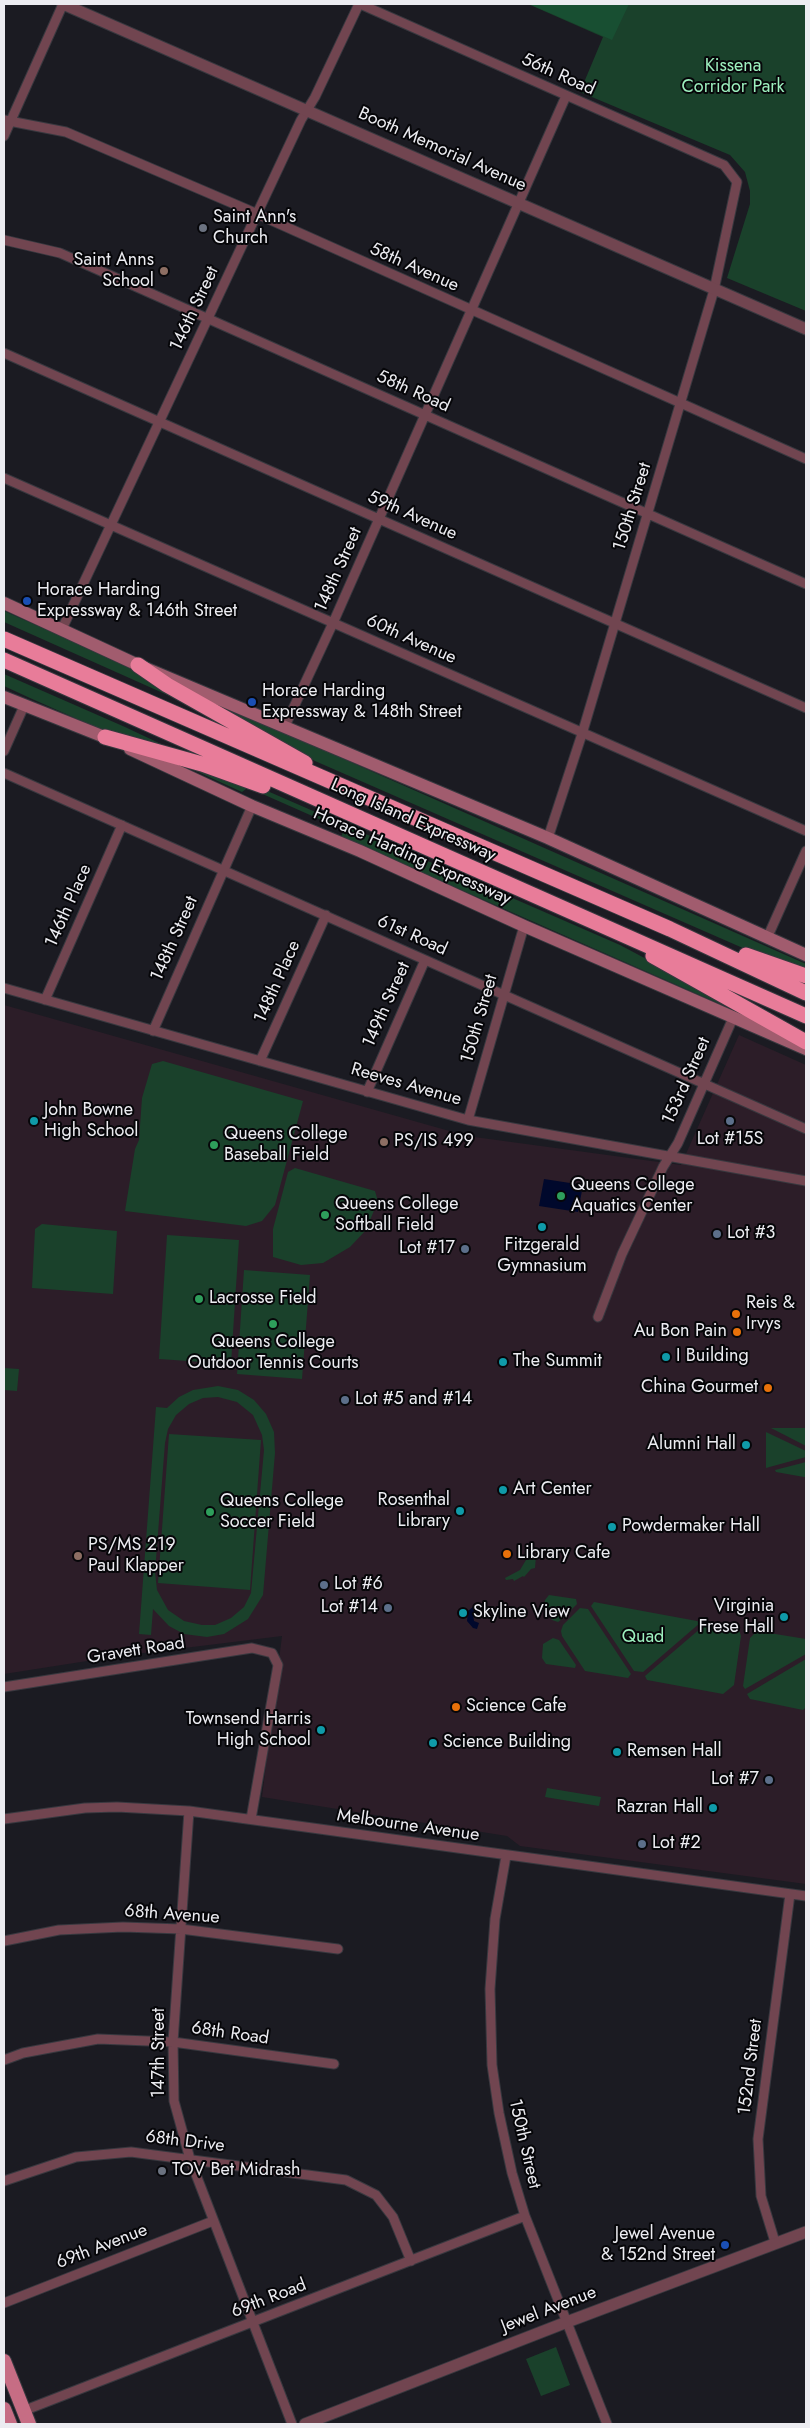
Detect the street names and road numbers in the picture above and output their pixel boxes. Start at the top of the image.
street label: 56th Road [518,49,598,101]
street label: Booth Memorial Avenue [355,103,529,197]
street label: 58th Avenue [366,239,462,297]
street label: 146th Street [166,263,224,355]
street label: 58th Road [373,366,453,418]
street label: 150th Street [609,460,657,554]
street label: 59th Avenue [364,487,460,545]
street label: 148th Street [311,524,367,616]
street label: 60th Avenue [363,611,459,669]
street label: Long Island Expressway [327,775,499,867]
street label: Horace Harding Expressway [310,803,514,911]
street label: 146th Place [41,861,97,951]
street label: 148th Street [147,893,203,985]
street label: 61st Road [374,911,450,961]
street label: 148th Place [250,937,306,1027]
street label: 149th Street [359,959,415,1051]
street label: 150th Street [457,972,503,1066]
street label: 153rd Street [658,1034,716,1128]
street label: Reeves Avenue [348,1059,464,1111]
street label: Gravett Road [86,1633,186,1669]
street label: Melbourne Avenue [335,1805,481,1847]
street label: 68th Avenue [124,1901,220,1929]
street label: 147th Street [149,2008,171,2098]
street label: 68th Road [190,2018,270,2050]
street label: 152nd Street [734,2018,768,2116]
street label: 150th Street [503,2097,545,2191]
street label: 68th Drive [144,2126,226,2158]
street label: 69th Avenue [53,2220,151,2274]
street label: 69th Road [228,2275,310,2323]
street label: Jewel Avenue [498,2282,600,2338]

